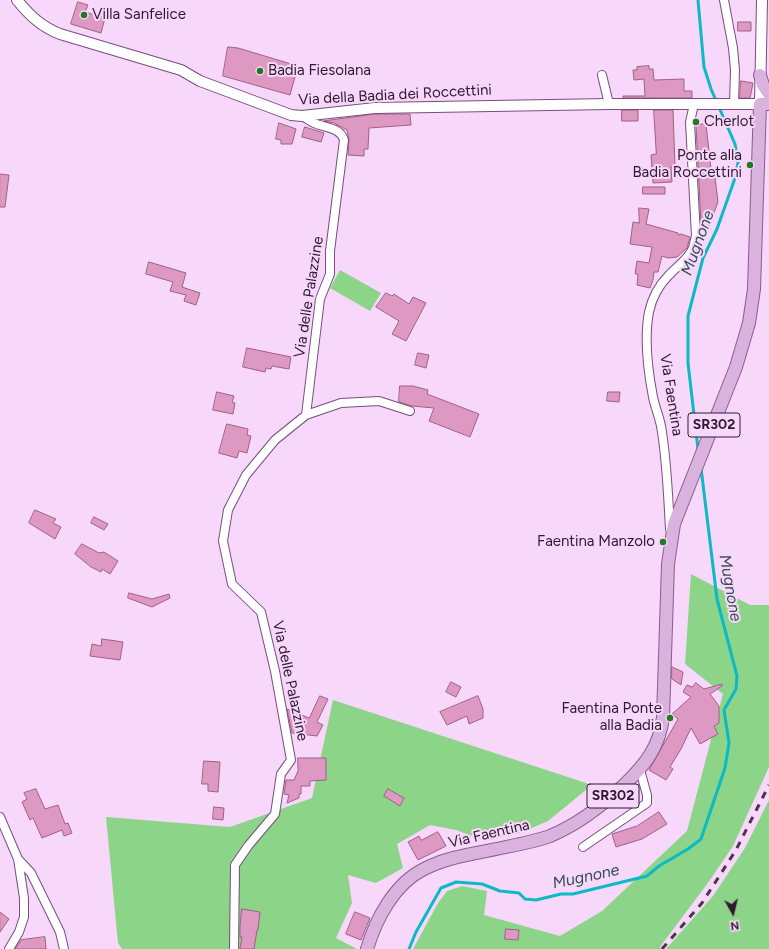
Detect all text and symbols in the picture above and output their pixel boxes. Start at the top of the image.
place label: Villa Sanfelice [92,6,186,24]
marker: Villa Sanfelice [79,10,89,20]
place label: Badia Fiesolana [268,62,371,80]
marker: Badia Fiesolana [255,66,265,76]
street label: Via della Badia dei Roccettini [298,81,492,109]
place label: Cherlot [704,113,754,131]
marker: Cherlot [691,117,701,127]
place label: Ponte alla Badia Roccettini [632,147,742,182]
marker: Ponte alla Badia Roccettini [745,160,755,170]
water label: Mugnone [677,208,719,278]
street label: Via delle Palazzine [291,235,327,359]
street label: Via Faentina [656,353,686,437]
road number: SR302 [688,413,740,437]
place label: Faentina Manzolo [537,533,655,551]
marker: Faentina Manzolo [658,537,668,547]
water label: Mugnone [715,553,745,623]
street label: Via delle Palazzine [268,619,312,743]
place label: Faentina Ponte alla Badia [561,700,662,735]
marker: Faentina Ponte alla Badia [665,713,675,723]
road number: SR302 [587,784,639,808]
street label: Via Faentina [447,816,531,852]
water label: Mugnone [551,861,621,893]
north arrow [713,893,753,933]
text: N [730,918,740,932]

